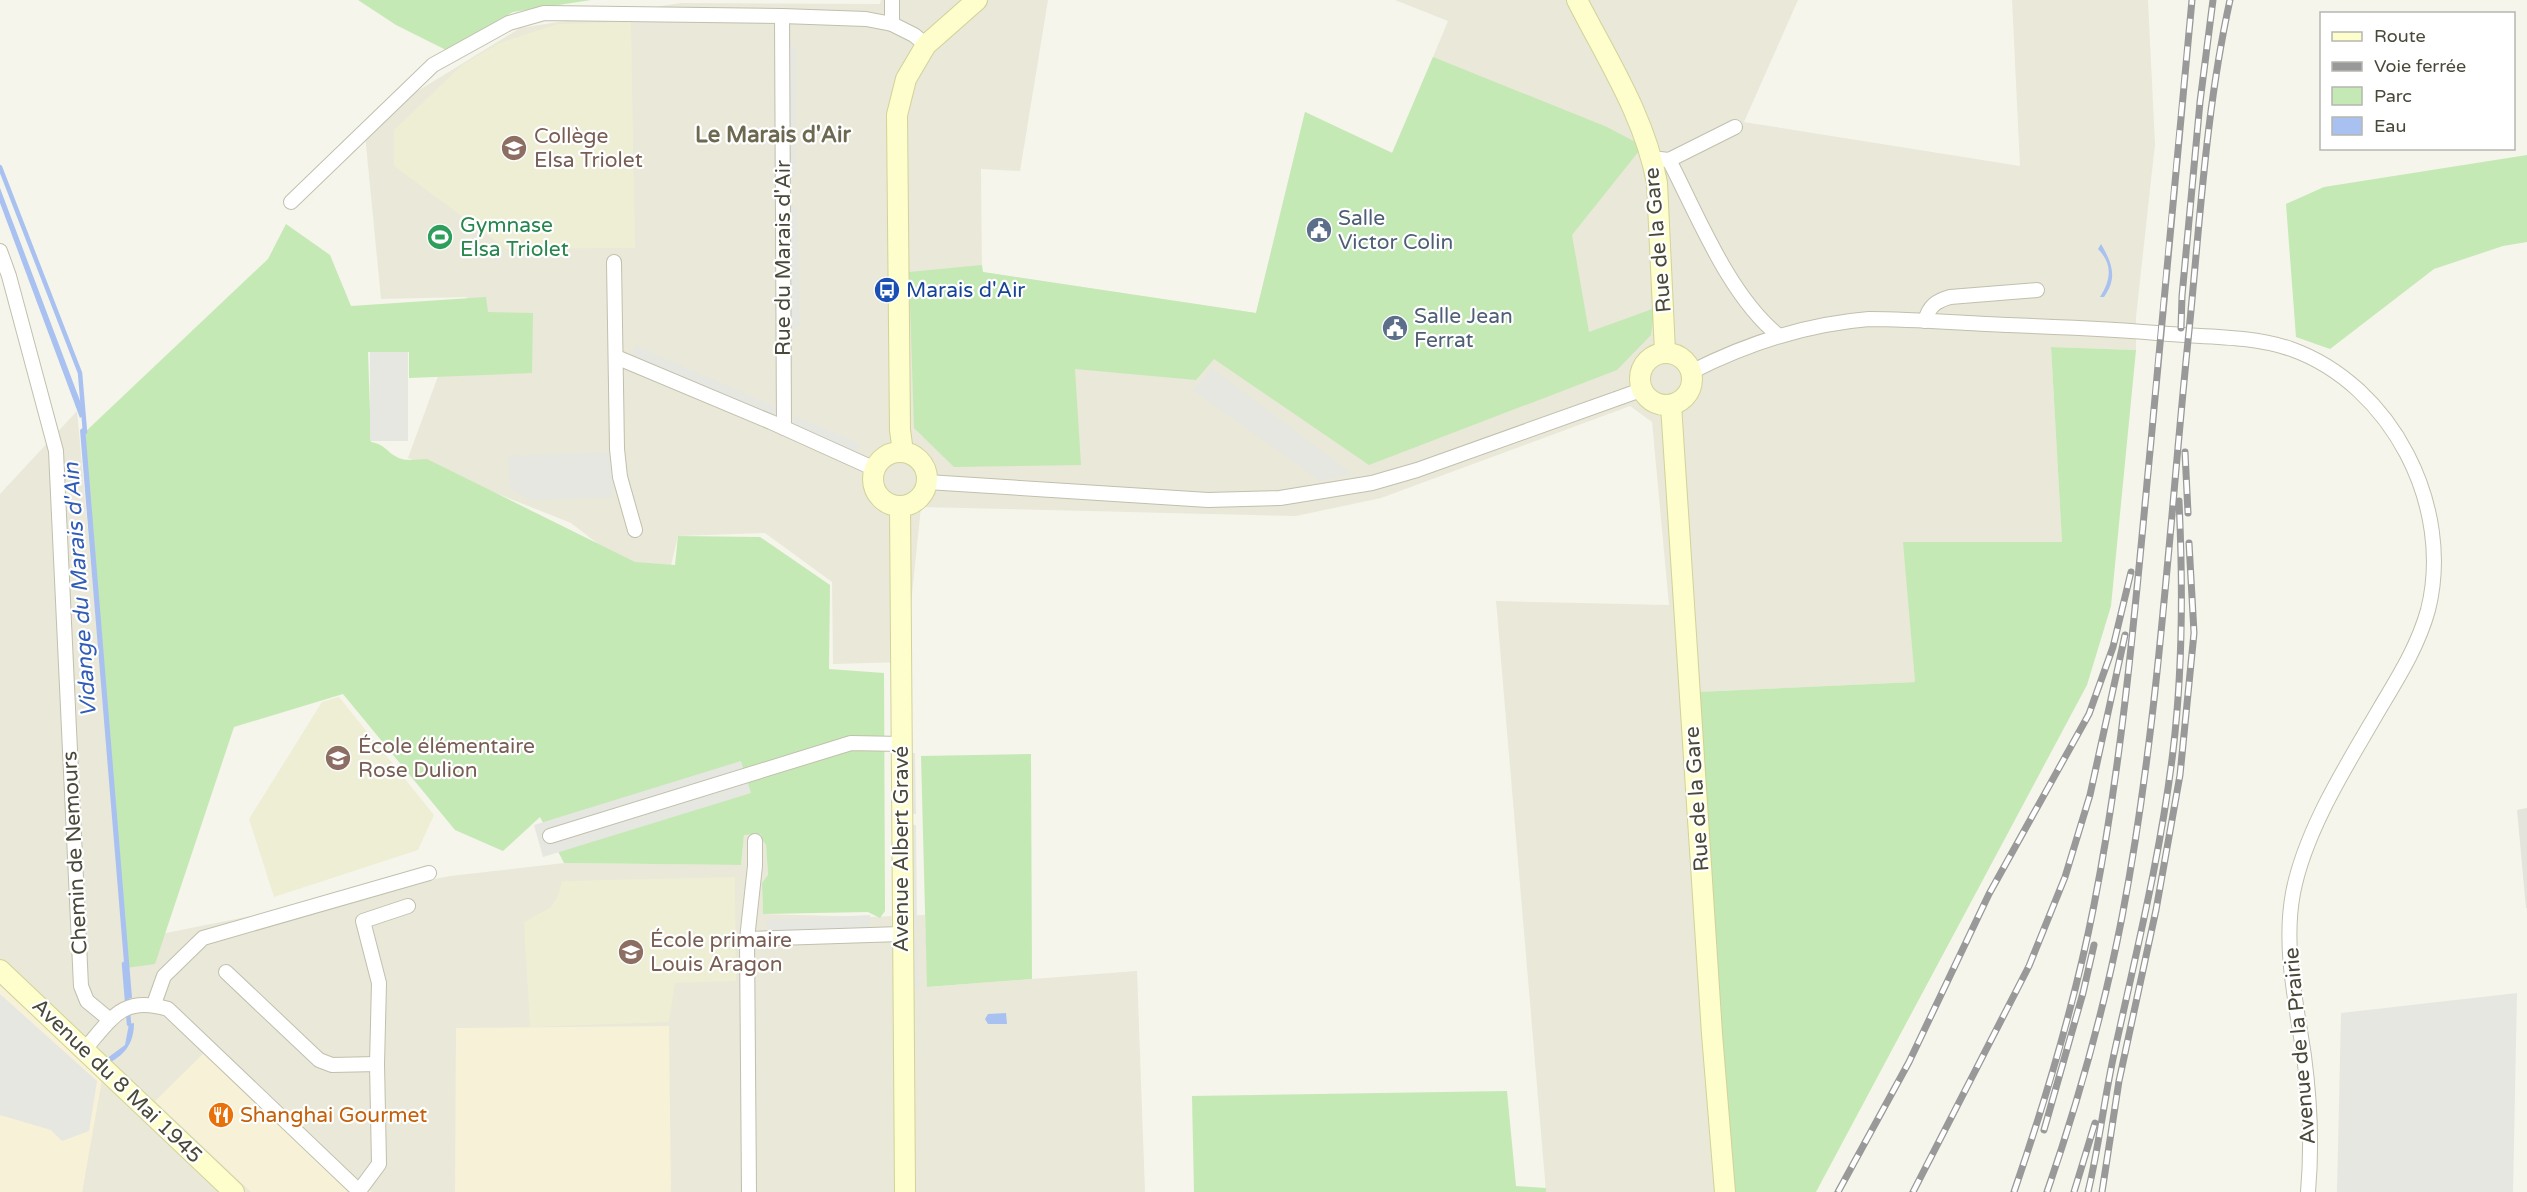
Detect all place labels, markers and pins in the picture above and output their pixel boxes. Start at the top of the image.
place label: Collège Elsa Triolet [534,124,643,173]
school or university icon: Collège Elsa Triolet [499,133,529,163]
place label: Salle Victor Colin [1338,206,1453,255]
place label: Gymnase Elsa Triolet [460,213,569,262]
public building icon: Salle Victor Colin [1304,215,1334,245]
sports icon: Gymnase Elsa Triolet [425,222,455,252]
bus stop icon: Marais d'Air [872,275,902,305]
place label: Marais d'Air [906,278,1025,303]
place label: Salle Jean Ferrat [1414,304,1513,353]
public building icon: Salle Jean Ferrat [1380,313,1410,343]
place label: École élémentaire Rose Dulion [358,734,535,783]
school or university icon: École élémentaire Rose Dulion [323,743,353,773]
place label: École primaire Louis Aragon [650,928,792,977]
school or university icon: École primaire Louis Aragon [616,937,646,967]
restaurant icon: Shanghai Gourmet [206,1100,236,1130]
place label: Shanghai Gourmet [240,1103,427,1128]

